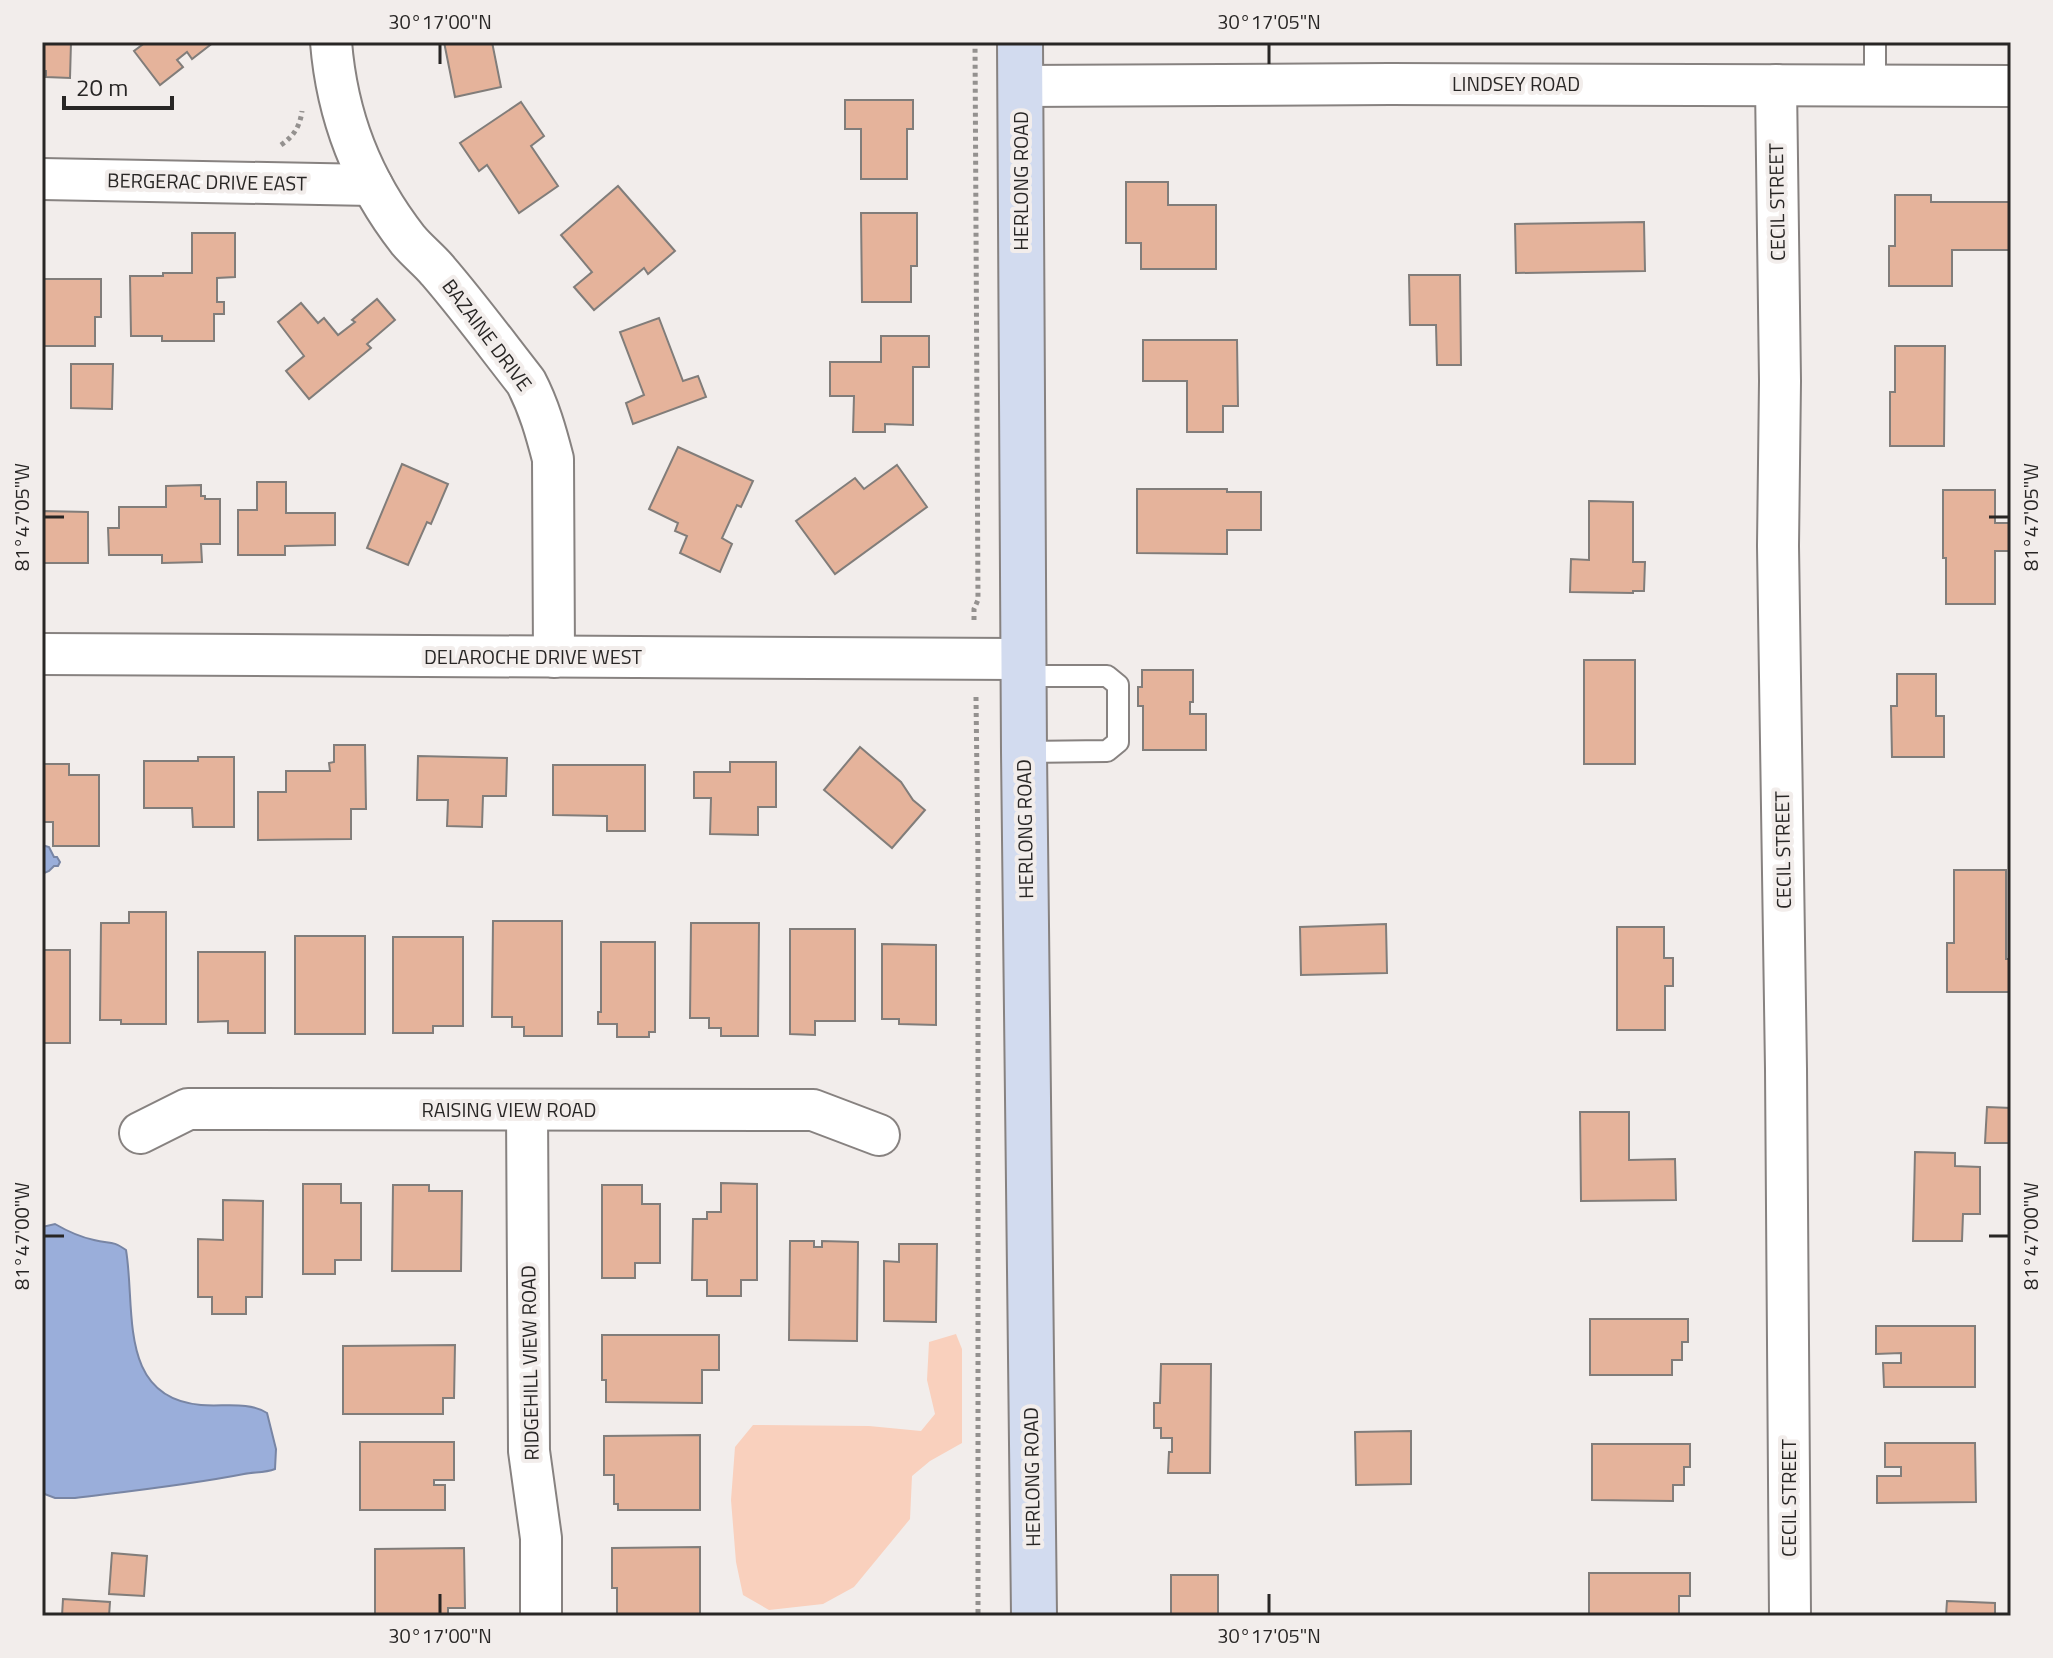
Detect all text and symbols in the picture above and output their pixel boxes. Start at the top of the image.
text: 30°17'00"N [388,6,492,37]
text: 30°17'05"N [1217,6,1321,37]
scale bar [64,60,172,110]
street label: LINDSEY ROAD [1452,68,1580,99]
text: 20 m [76,69,128,105]
street label: HERLONG ROAD [1005,111,1036,251]
street label: CECIL STREET [1760,142,1793,261]
street label: BERGERAC DRIVE EAST [107,164,308,199]
street label: BAZAINE DRIVE [435,272,540,397]
text: 81°47'05"W [6,463,37,571]
text: 81°47'05"W [2015,463,2046,571]
street label: DELAROCHE DRIVE WEST [424,641,643,672]
street label: HERLONG ROAD [1008,759,1041,899]
street label: CECIL STREET [1766,790,1799,909]
street label: RAISING VIEW ROAD [422,1094,596,1125]
text: 81°47'00"W [6,1182,37,1290]
text: 81°47'00"W [2015,1182,2046,1290]
street label: RIDGEHILL VIEW ROAD [512,1265,547,1461]
street label: HERLONG ROAD [1015,1407,1048,1547]
street label: CECIL STREET [1773,1439,1804,1557]
text: 30°17'00"N [388,1620,492,1651]
text: 30°17'05"N [1217,1620,1321,1651]

